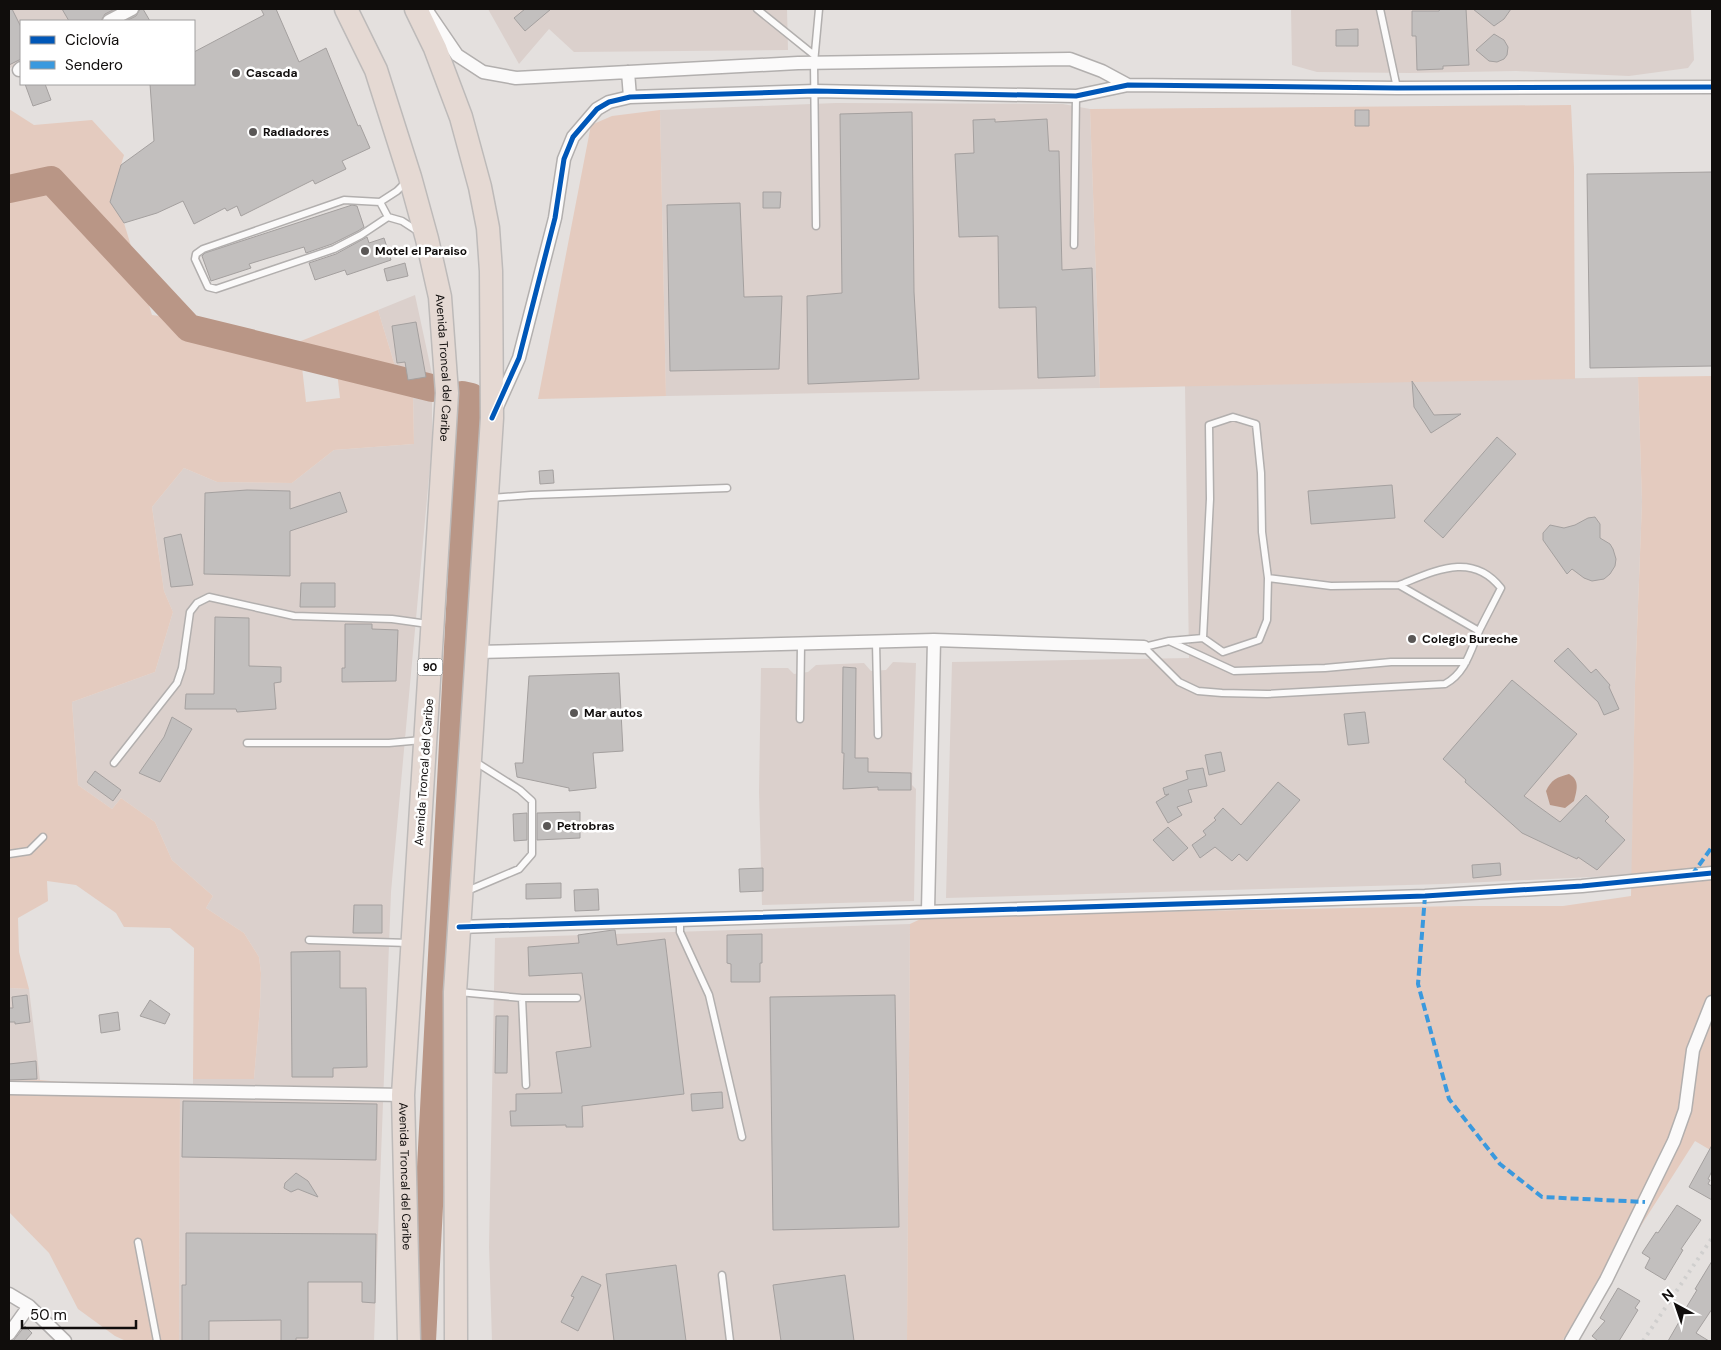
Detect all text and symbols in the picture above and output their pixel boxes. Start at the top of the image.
legend [20,20,195,85]
text: Ciclovía [65,30,119,50]
text: Sendero [65,55,123,75]
place label: Cascada [246,65,297,81]
marker: Cascada [230,67,242,79]
place label: Radiadores [263,124,329,140]
marker: Radiadores [247,126,259,138]
place label: Motel el Paraiso [375,243,467,259]
marker: Motel el Paraiso [359,245,371,257]
street label: Avenida Troncal del Caribe [432,293,455,442]
place label: Colegio Bureche [1422,631,1518,647]
marker: Colegio Bureche [1406,633,1418,645]
road number: 90 [418,659,442,676]
street label: Avenida Troncal del Caribe [411,698,437,846]
place label: Mar autos [584,705,643,721]
marker: Mar autos [568,707,580,719]
place label: Petrobras [557,818,615,834]
marker: Petrobras [541,820,553,832]
street label: Avenida Troncal del Caribe [395,1102,415,1251]
north arrow [1651,1280,1701,1330]
text: N [1658,1285,1677,1305]
scale bar [22,1298,136,1330]
text: 50 m [30,1305,67,1325]

